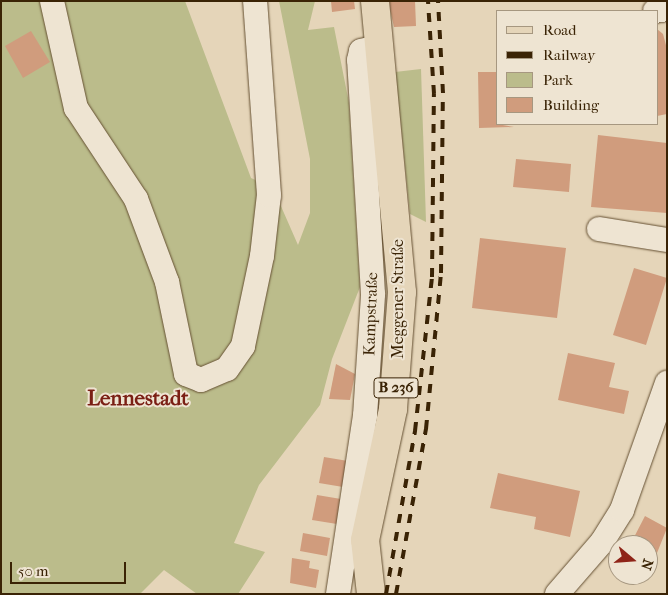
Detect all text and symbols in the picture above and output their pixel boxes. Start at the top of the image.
legend [496,10,658,125]
text: Road [543,21,576,39]
text: Railway [543,46,595,64]
text: Park [543,71,573,89]
text: Building [543,96,599,114]
street label: Meggener Straße [388,239,408,359]
street label: Kampstraße [360,272,382,356]
road number: B 236 [374,376,418,400]
district label: Lennestadt [87,385,189,411]
north arrow [608,535,658,585]
scale bar [12,552,129,584]
text: N [637,557,657,572]
text: 50 m [18,562,48,580]

